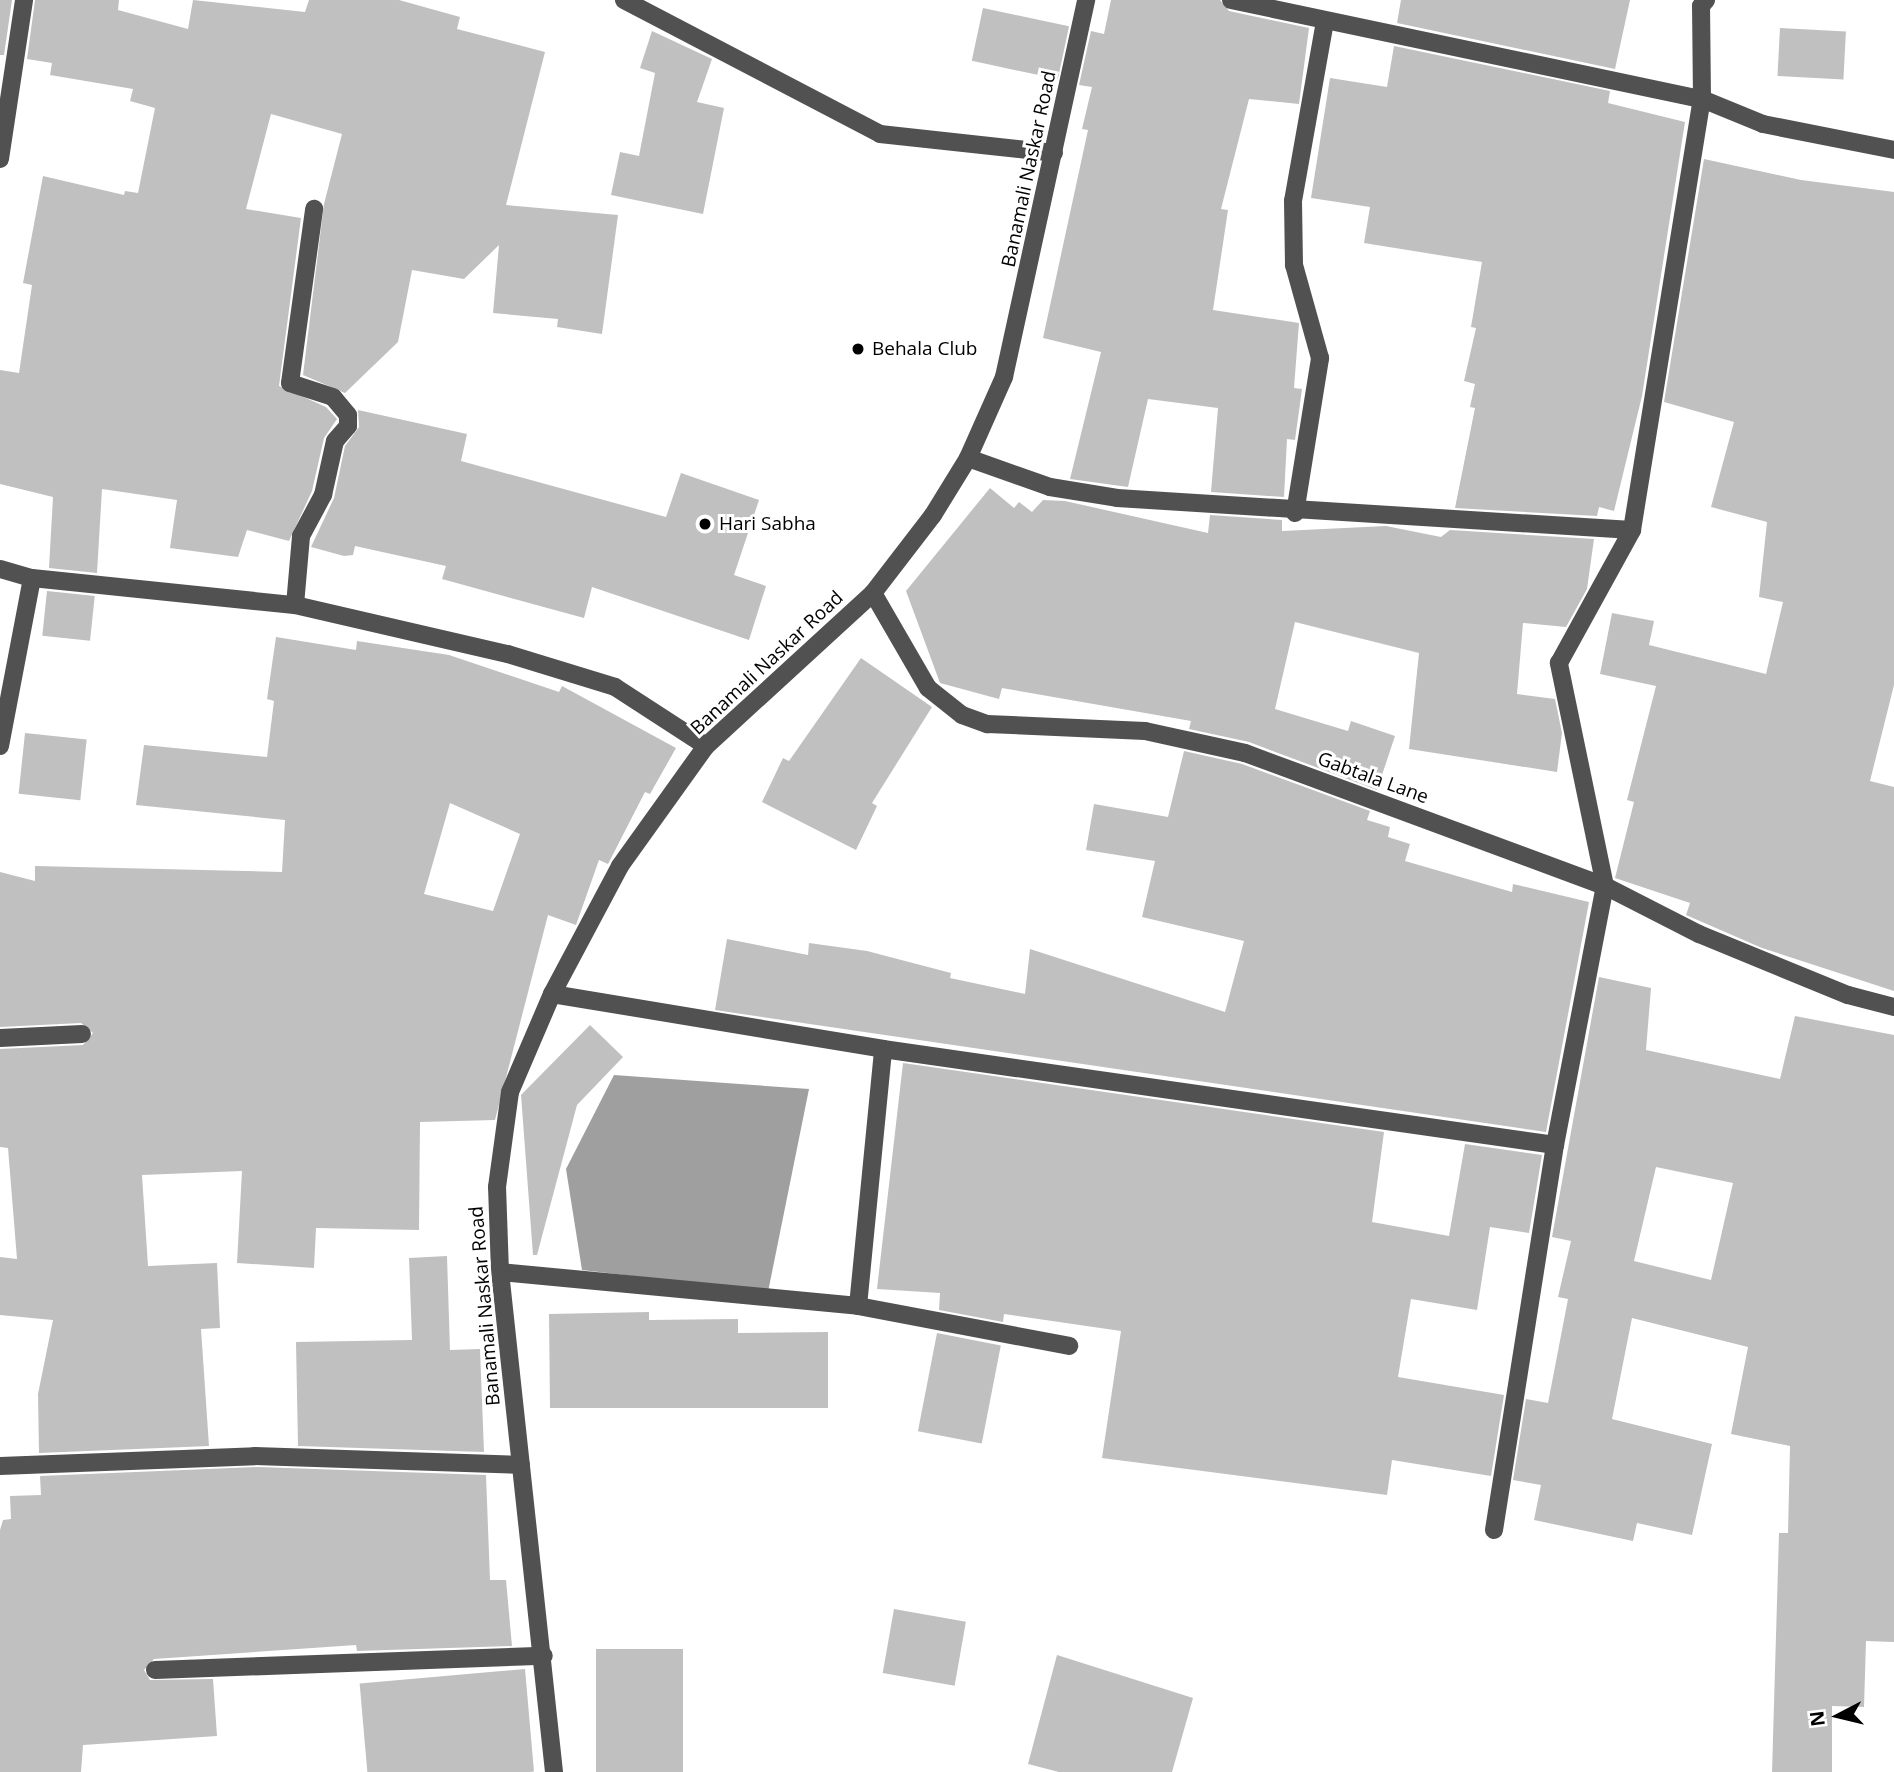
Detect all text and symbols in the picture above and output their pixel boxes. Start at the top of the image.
street label: Banamali Naskar Road [997,69,1061,269]
place label: Behala Club [872,338,977,360]
marker: Behala Club [850,341,866,357]
place label: Hari Sabha [719,513,816,535]
marker: Hari Sabha [697,516,713,532]
street label: Banamali Naskar Road [686,586,848,740]
street label: Gabtala Lane [1314,747,1432,809]
street label: Banamali Naskar Road [465,1205,505,1407]
north arrow [1803,1681,1873,1751]
text: N [1803,1709,1831,1728]

